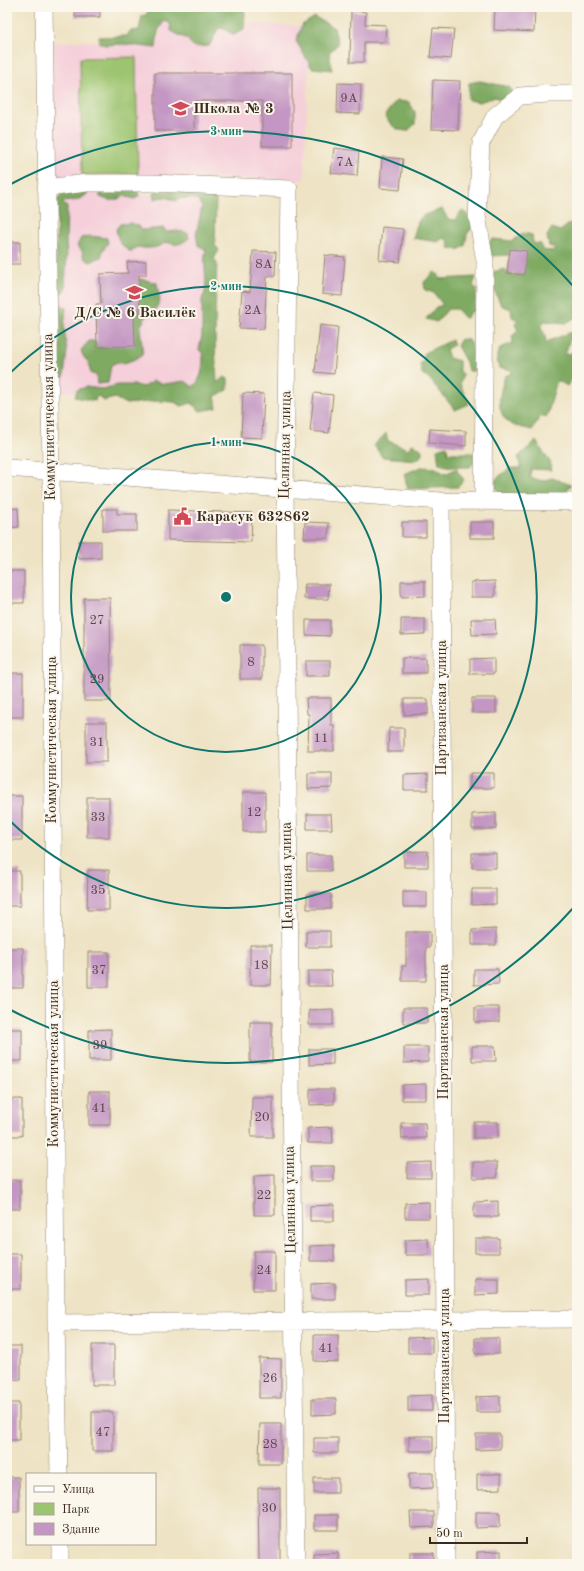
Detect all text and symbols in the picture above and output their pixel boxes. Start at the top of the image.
house number: 9А [340,92,358,105]
school or university icon: Школа № 3 [170,99,190,119]
place label: Школа № 3 [193,102,274,117]
text: 3 мин [210,126,242,138]
house number: 7А [336,156,354,169]
house number: 8А [255,258,273,271]
text: 2 мин [210,281,242,293]
school or university icon: Д/С № 6 Василёк [125,282,145,302]
house number: 2А [244,304,262,317]
place label: Д/С № 6 Василёк [74,306,196,321]
street label: Коммунистическая улица [41,332,59,501]
street label: Целинная улица [278,390,294,500]
text: 1 мин [210,437,242,449]
public building icon: Карасук 632862 [173,507,193,527]
place label: Карасук 632862 [196,510,310,525]
centre of rings [219,590,233,604]
house number: 27 [89,614,105,627]
street label: Партизанская улица [435,639,450,776]
street label: Коммунистическая улица [45,656,60,824]
house number: 8 [247,656,255,669]
house number: 29 [89,673,105,686]
house number: 11 [313,732,329,745]
house number: 31 [89,736,105,749]
house number: 12 [246,806,262,819]
house number: 33 [90,811,106,824]
street label: Целинная улица [280,821,296,931]
house number: 35 [90,884,106,897]
house number: 18 [253,959,269,972]
street label: Партизанская улица [437,963,452,1100]
house number: 37 [91,964,107,977]
street label: Коммунистическая улица [47,980,62,1148]
house number: 39 [92,1039,108,1052]
house number: 41 [91,1102,107,1115]
house number: 20 [254,1111,270,1124]
street label: Целинная улица [283,1145,299,1255]
house number: 22 [256,1189,272,1202]
house number: 24 [256,1264,272,1277]
street label: Партизанская улица [438,1287,453,1424]
house number: 41 [318,1342,334,1355]
house number: 26 [262,1372,278,1385]
house number: 47 [95,1426,111,1439]
house number: 28 [262,1438,278,1451]
legend [26,1473,156,1545]
text: Улица [62,1484,95,1496]
house number: 30 [261,1502,277,1515]
text: Парк [62,1504,90,1516]
scale bar [430,1519,527,1545]
text: Здание [62,1524,100,1536]
text: 50 m [436,1527,463,1540]

